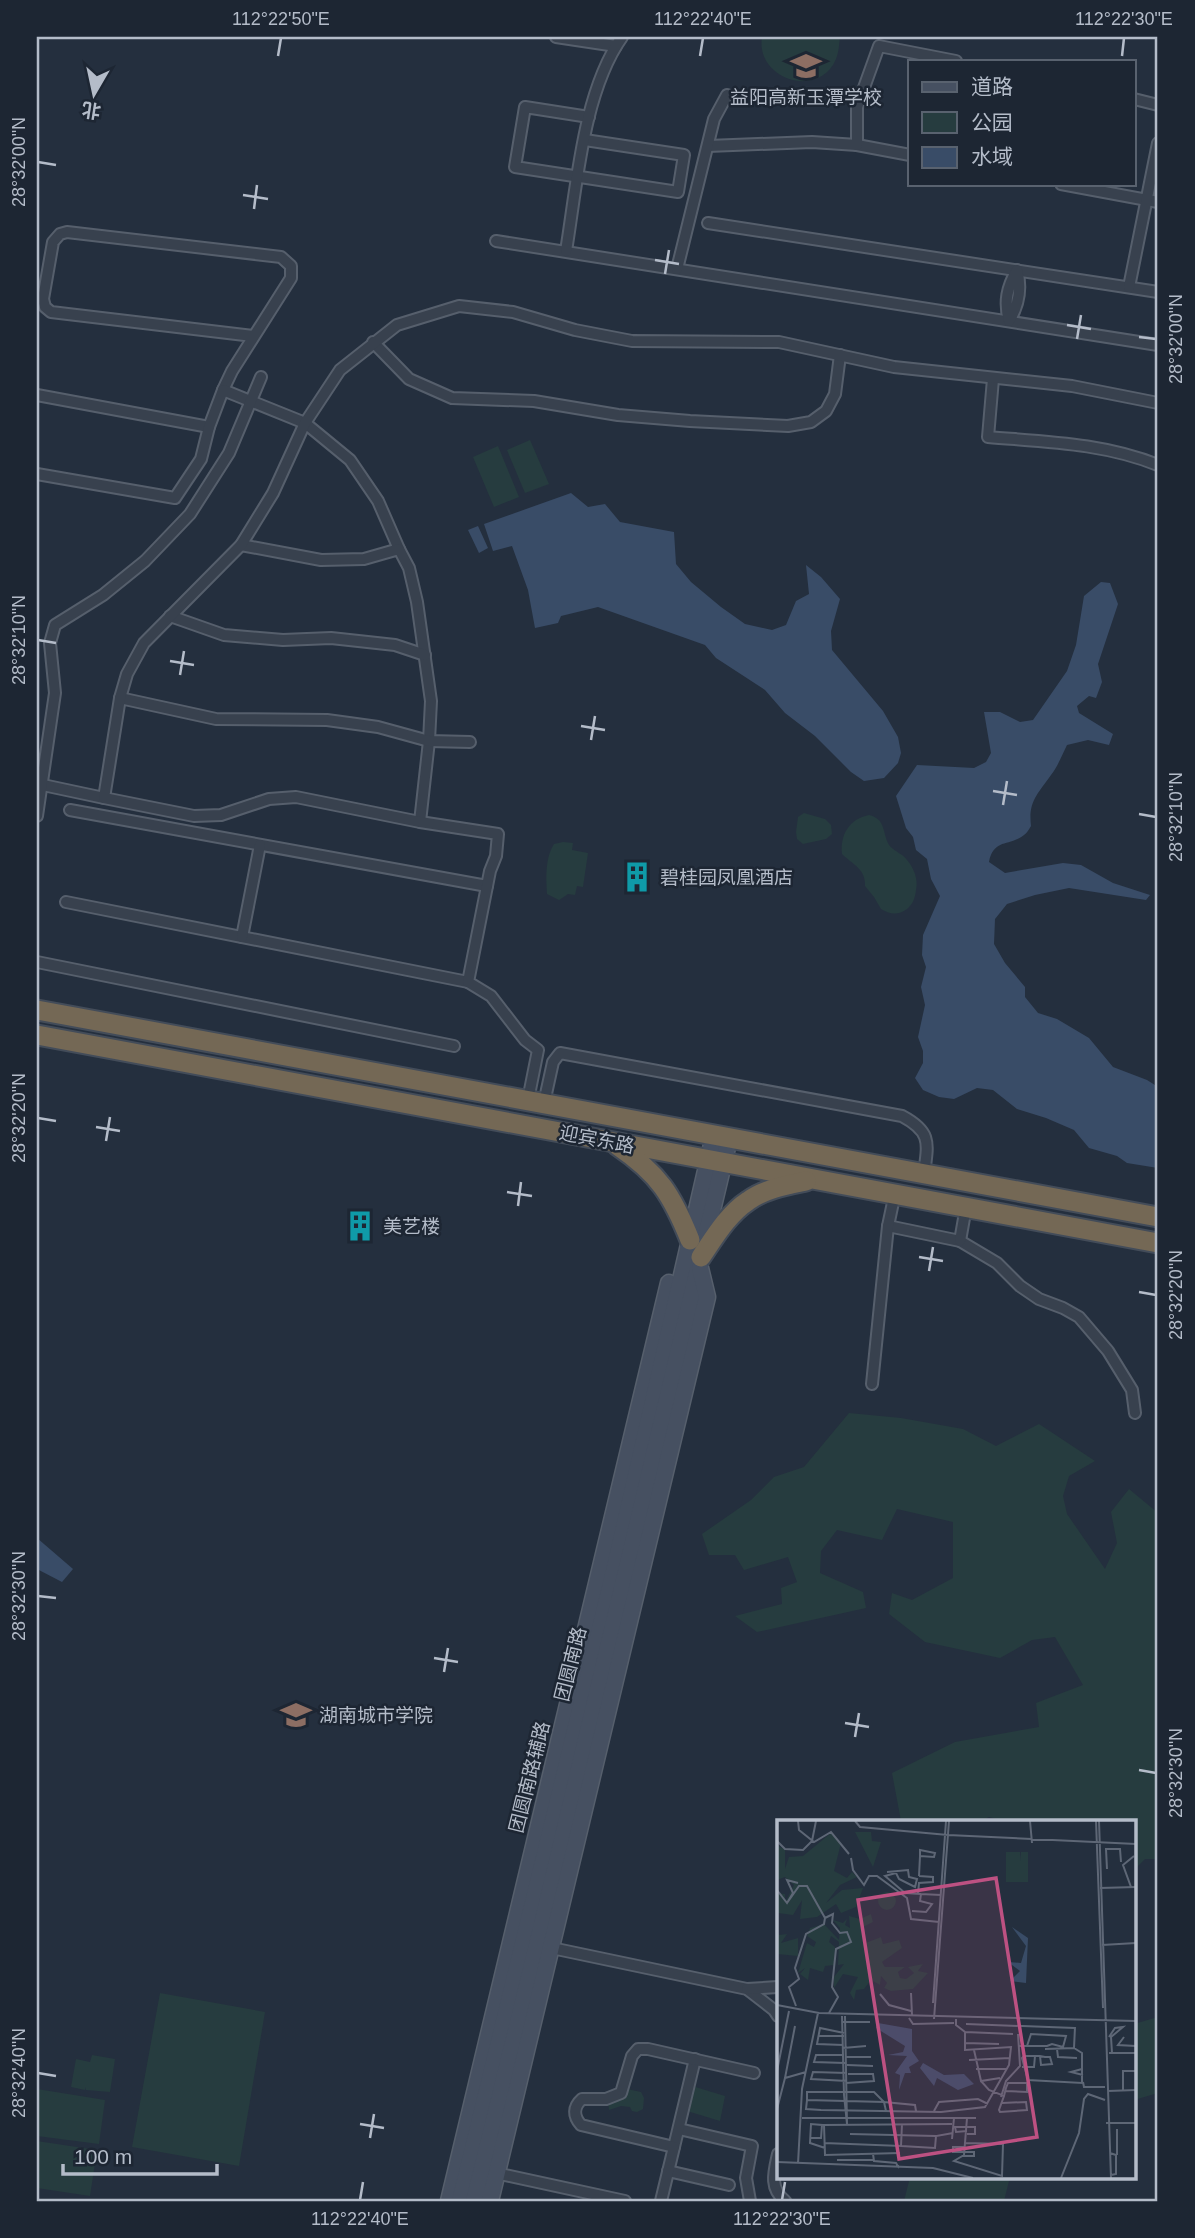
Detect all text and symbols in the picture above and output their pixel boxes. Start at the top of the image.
text: 112°22'50"E [232,9,330,29]
text: 112°22'40"E [654,9,752,29]
text: 112°22'30"E [1075,9,1173,29]
school or university icon: 益阳高新玉潭学校 [789,49,823,83]
north arrow [60,60,130,130]
legend [908,60,1136,186]
text: 道路 [971,75,1013,98]
place label: 益阳高新玉潭学校 [730,87,882,108]
text: 北 [80,98,102,122]
text: 公园 [971,111,1013,134]
text: 28°32'00"N [9,117,29,207]
text: 水域 [971,145,1013,168]
text: 28°32'00"N [1166,294,1186,384]
text: 28°32'10"N [9,595,29,685]
text: 28°32'10"N [1166,772,1186,862]
building icon: 碧桂园凤凰酒店 [620,860,654,894]
place label: 碧桂园凤凰酒店 [660,867,793,888]
text: 28°32'20"N [9,1073,29,1163]
street label: 迎宾东路 [558,1122,636,1157]
building icon: 美艺楼 [343,1209,377,1243]
place label: 美艺楼 [383,1216,440,1237]
text: 28°32'20"N [1166,1250,1186,1340]
text: 28°32'30"N [9,1551,29,1641]
street label: 团圆南路 [551,1625,590,1704]
school or university icon: 湖南城市学院 [279,1698,313,1732]
place label: 湖南城市学院 [319,1705,433,1726]
street label: 团圆南路辅路 [506,1719,553,1835]
text: 28°32'30"N [1166,1728,1186,1818]
inset map [777,1820,1136,2178]
text: 28°32'40"N [9,2028,29,2118]
scale bar [63,2133,217,2177]
text: 100 m [74,2145,132,2168]
text: 112°22'40"E [311,2209,409,2229]
text: 112°22'30"E [733,2209,831,2229]

